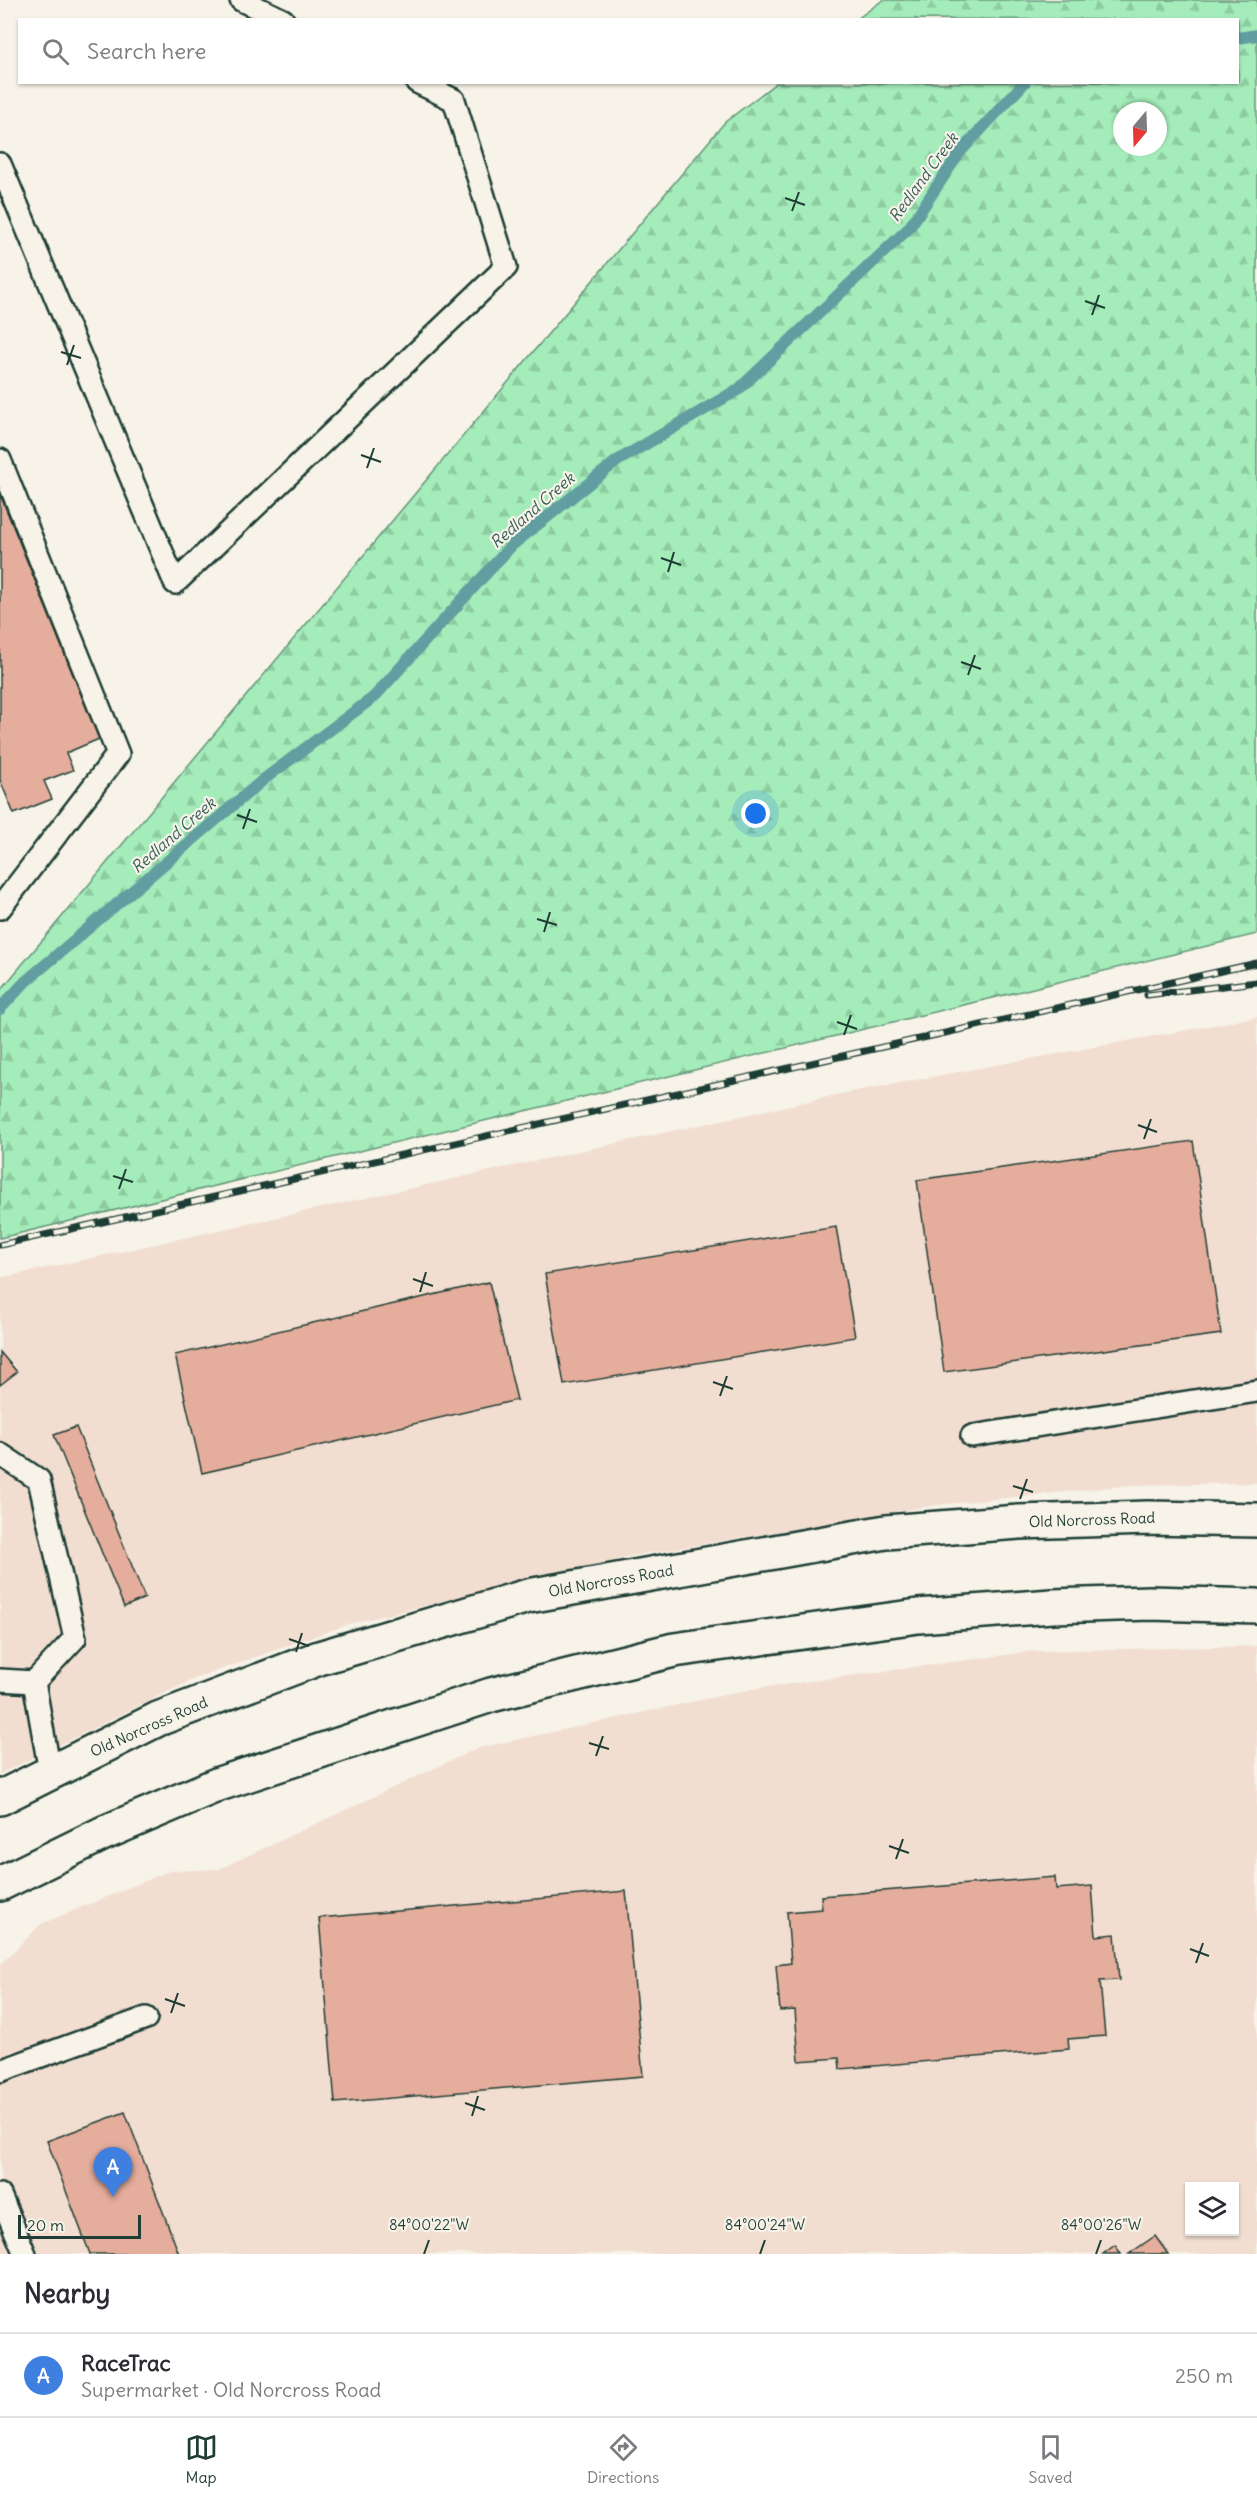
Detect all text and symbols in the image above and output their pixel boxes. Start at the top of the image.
search box [18,18,1239,84]
icon: search [39,35,72,68]
text: Search here [87,37,206,65]
north arrow [1113,102,1167,156]
water label: Redland Creek [884,127,963,225]
water label: Redland Creek [486,467,580,552]
water label: Redland Creek [127,792,221,877]
your location [741,799,770,828]
street label: Old Norcross Road [1028,1508,1156,1531]
street label: Old Norcross Road [547,1560,675,1601]
street label: Old Norcross Road [87,1692,211,1761]
pin: A [94,2148,132,2197]
map controls [1185,2182,1239,2236]
button: layers [1185,2182,1239,2236]
scale bar [18,2212,141,2240]
text: 20 m [27,2215,64,2235]
text: 84°00'22"W [389,2215,469,2234]
text: 84°00'24"W [725,2215,806,2234]
text: 84°00'26"W [1061,2215,1142,2234]
text: Nearby [24,2277,110,2310]
text: RaceTrac [81,2349,171,2377]
text: A [37,2363,50,2388]
text: 250 m [1175,2363,1233,2388]
text: Supermarket · Old Norcross Road [81,2377,381,2402]
tab: Map [185,2431,218,2487]
tab: Directions [587,2431,659,2487]
tab: Saved [1029,2431,1072,2487]

